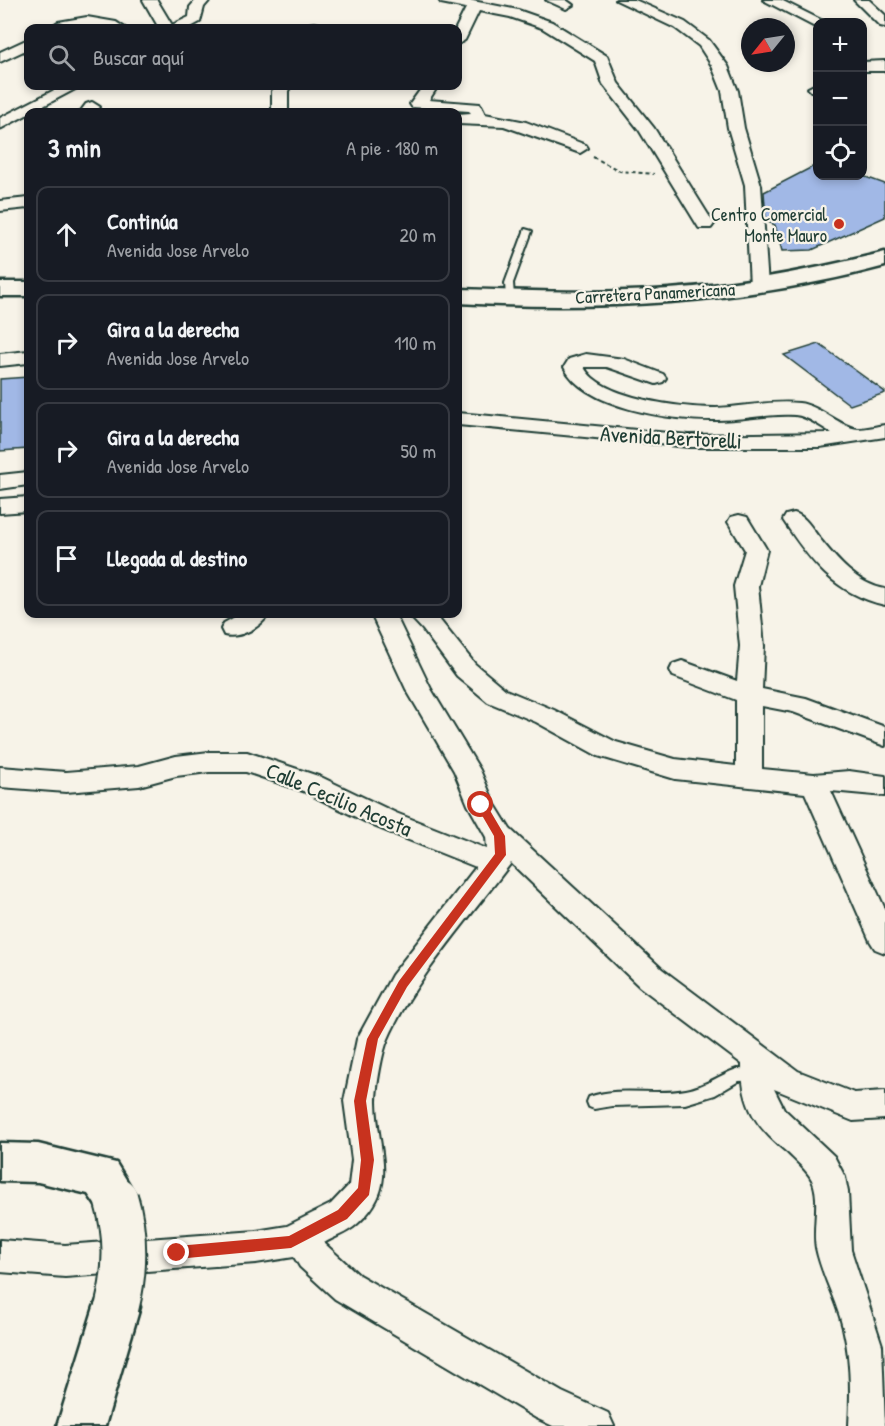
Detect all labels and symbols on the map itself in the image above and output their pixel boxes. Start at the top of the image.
north arrow [741,18,795,72]
place label: Centro Comercial Monte Mauro [711,202,827,248]
marker: Centro Comercial Monte Mauro [832,217,846,231]
street label: Carretera Panamericana [574,276,736,310]
street label: Avenida Bertorelli [599,418,743,456]
street label: Calle Cecilio Acosta [261,755,417,843]
route start [467,791,493,817]
route end [163,1239,189,1265]

